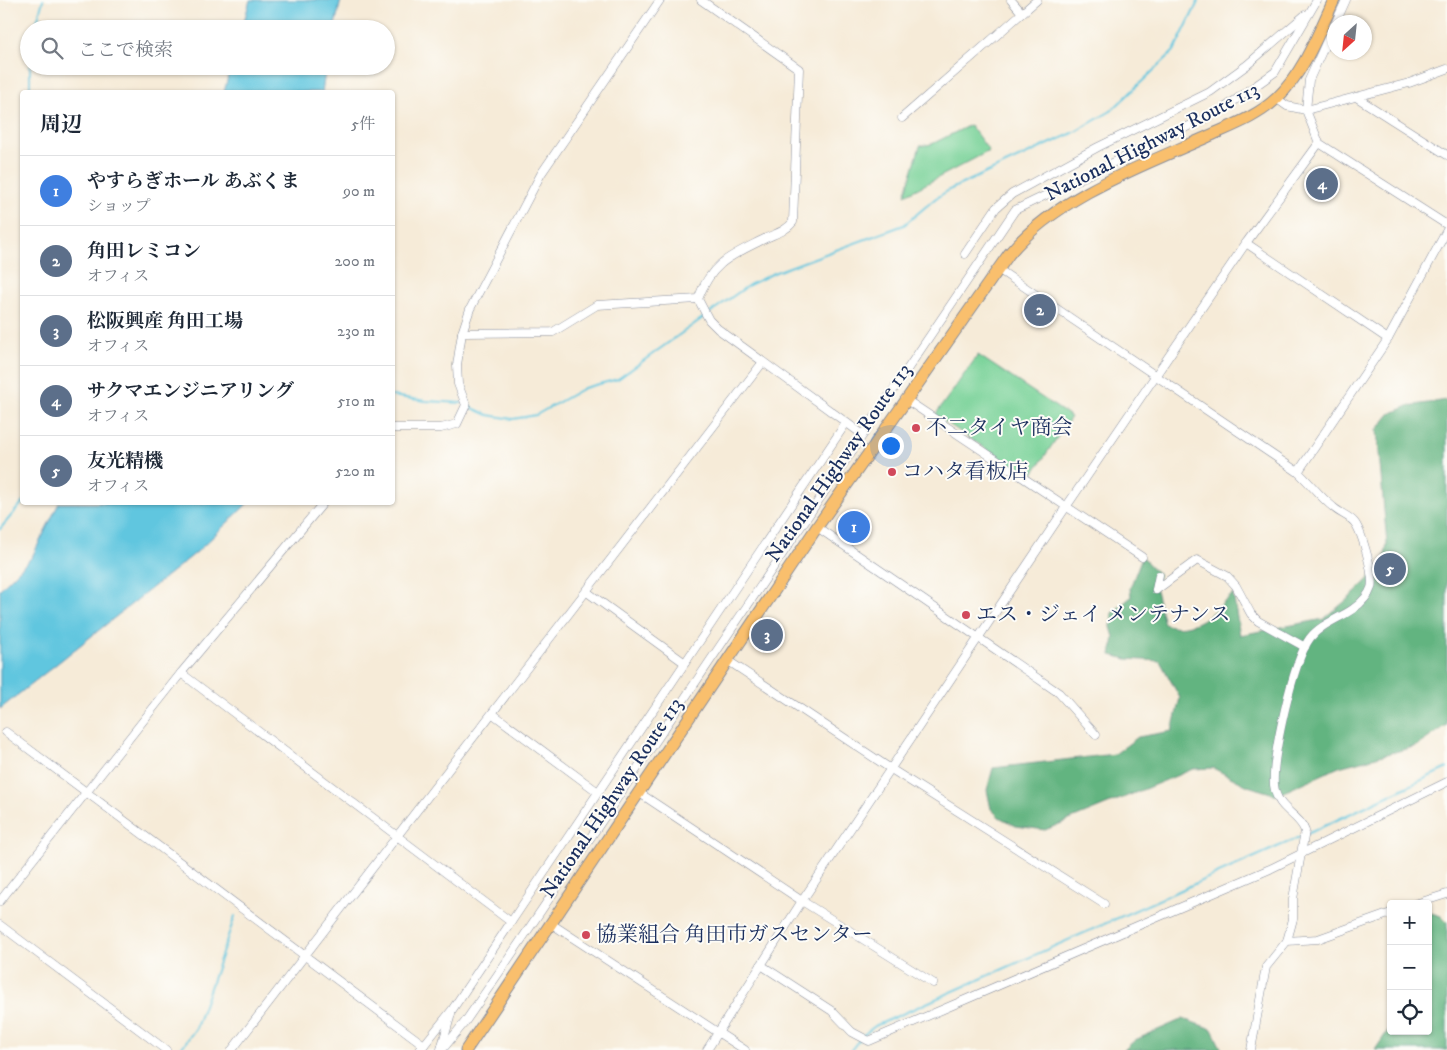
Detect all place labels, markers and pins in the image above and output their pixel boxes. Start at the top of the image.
pin: 4 [1306,165,1338,203]
pin: 2 [1024,291,1056,329]
place label: 不二タイヤ商会 [926,415,1073,441]
marker: 不二タイヤ商会 [910,422,922,434]
place label: コハタ看板店 [902,459,1028,485]
marker: コハタ看板店 [886,466,898,478]
pin: 1 [838,508,870,546]
pin: 5 [1374,550,1406,588]
place label: エス・ジェイ メンテナンス [976,602,1230,628]
marker: エス・ジェイ メンテナンス [960,609,972,621]
pin: 3 [751,616,783,654]
place label: 協業組合 角田市ガスセンター [596,922,873,948]
marker: 協業組合 角田市ガスセンター [580,929,592,941]

